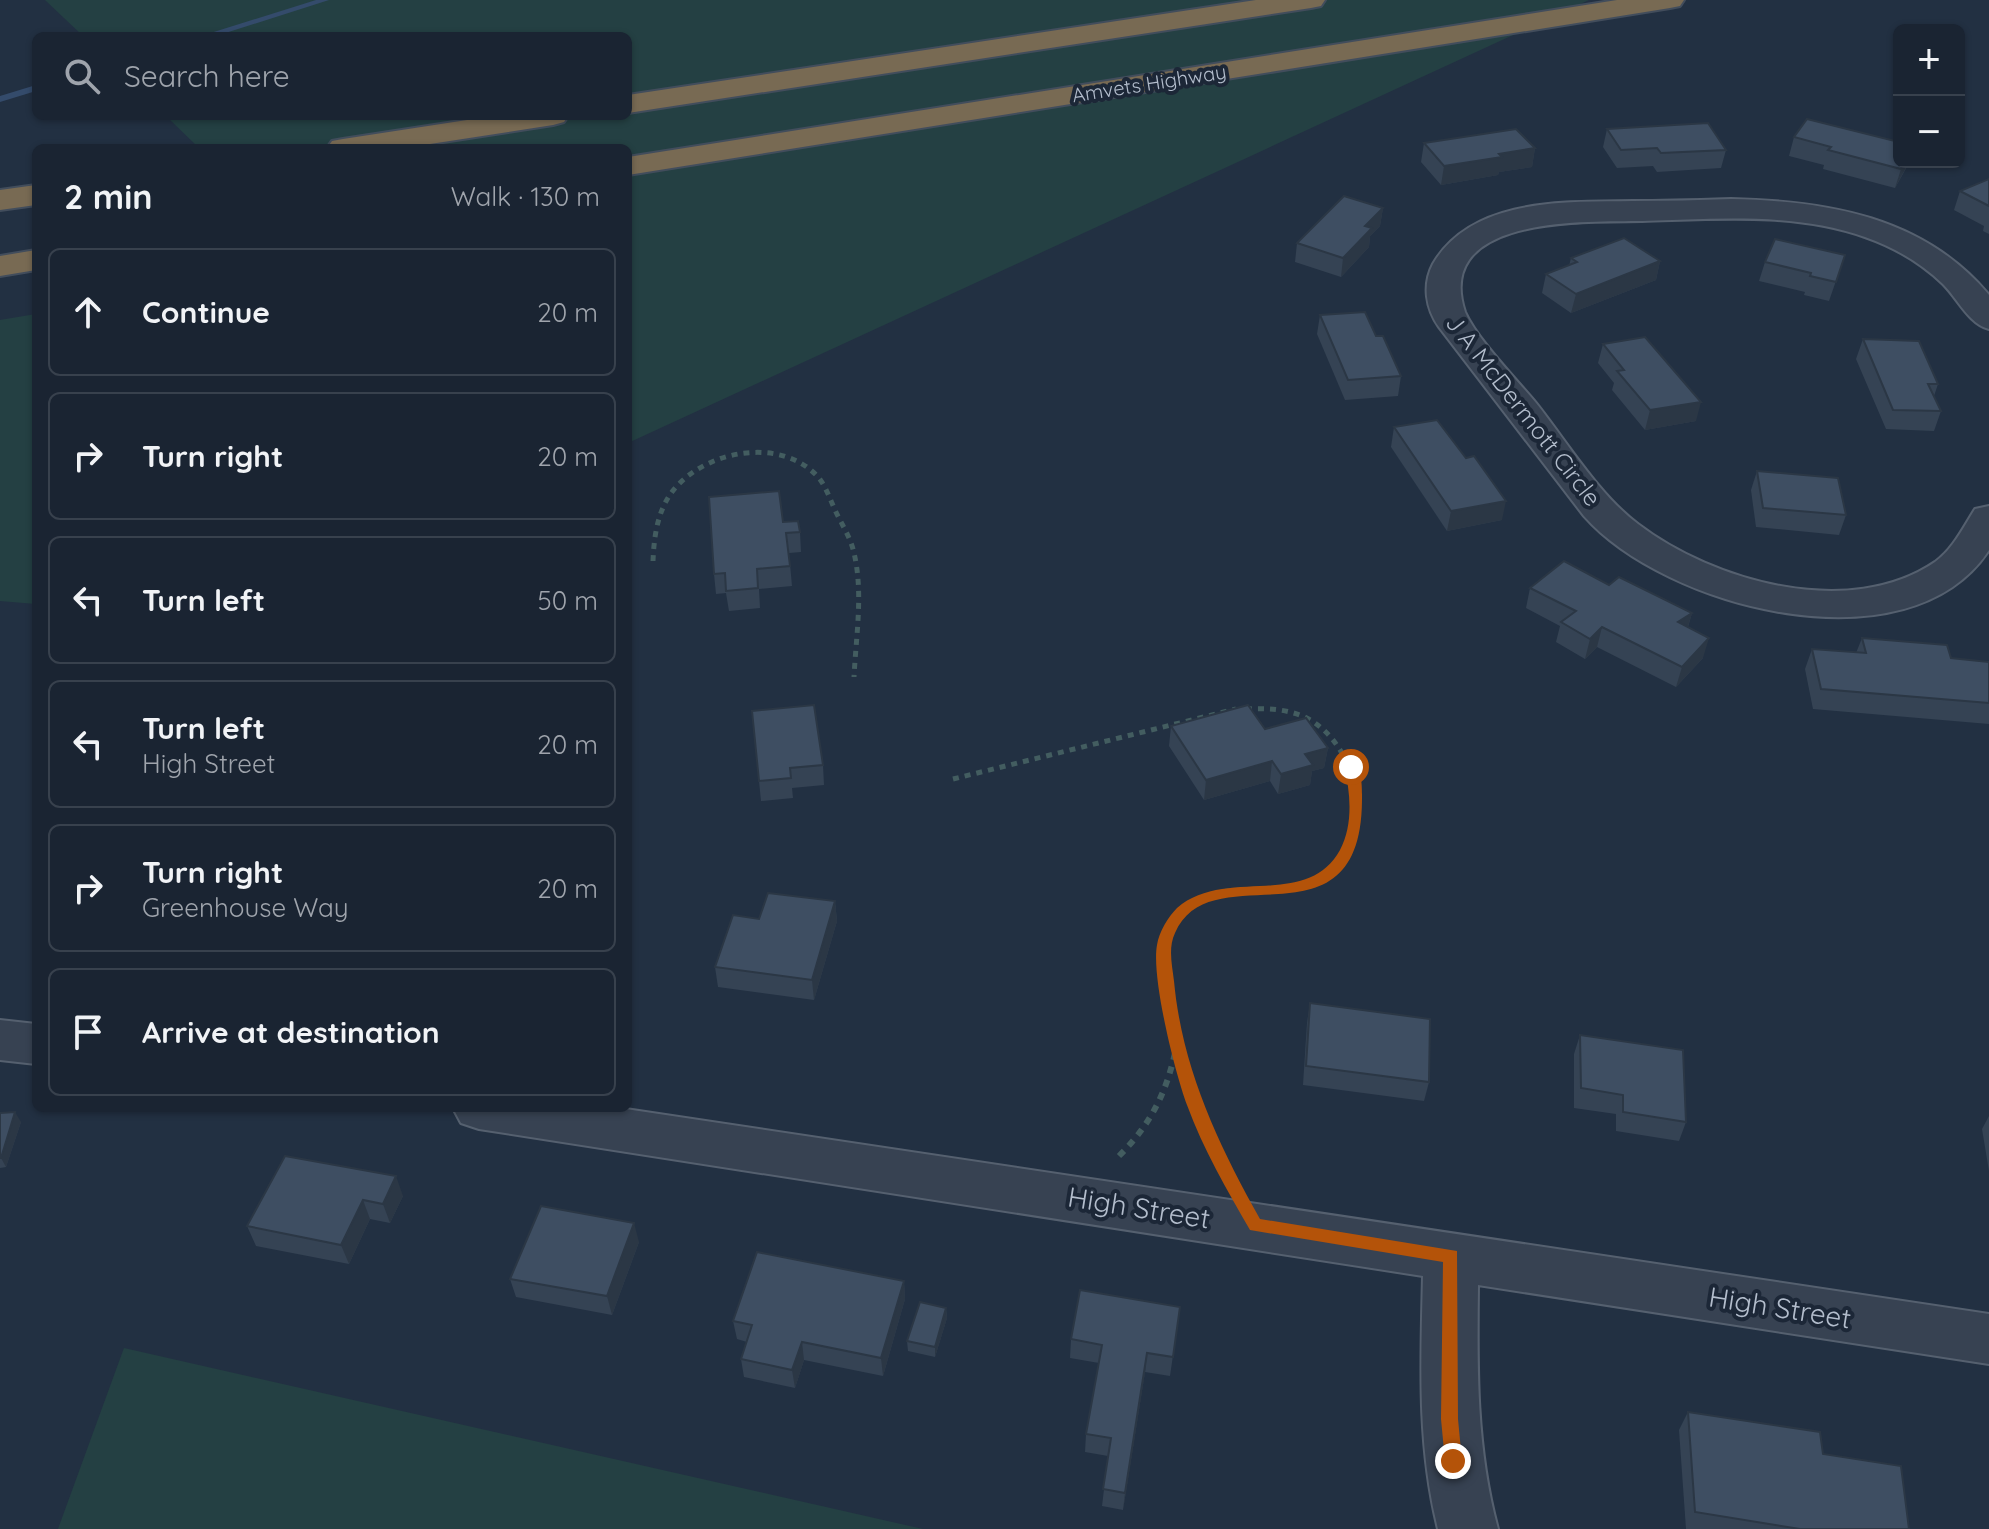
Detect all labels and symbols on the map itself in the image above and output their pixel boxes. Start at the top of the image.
street label: Amvets Highway [1070,58,1228,108]
street label: J A McDermott Circle [1440,308,1608,512]
route start [1333,749,1369,785]
street label: High Street [1065,1178,1213,1236]
street label: High Street [1706,1278,1854,1336]
route end [1435,1443,1471,1479]

